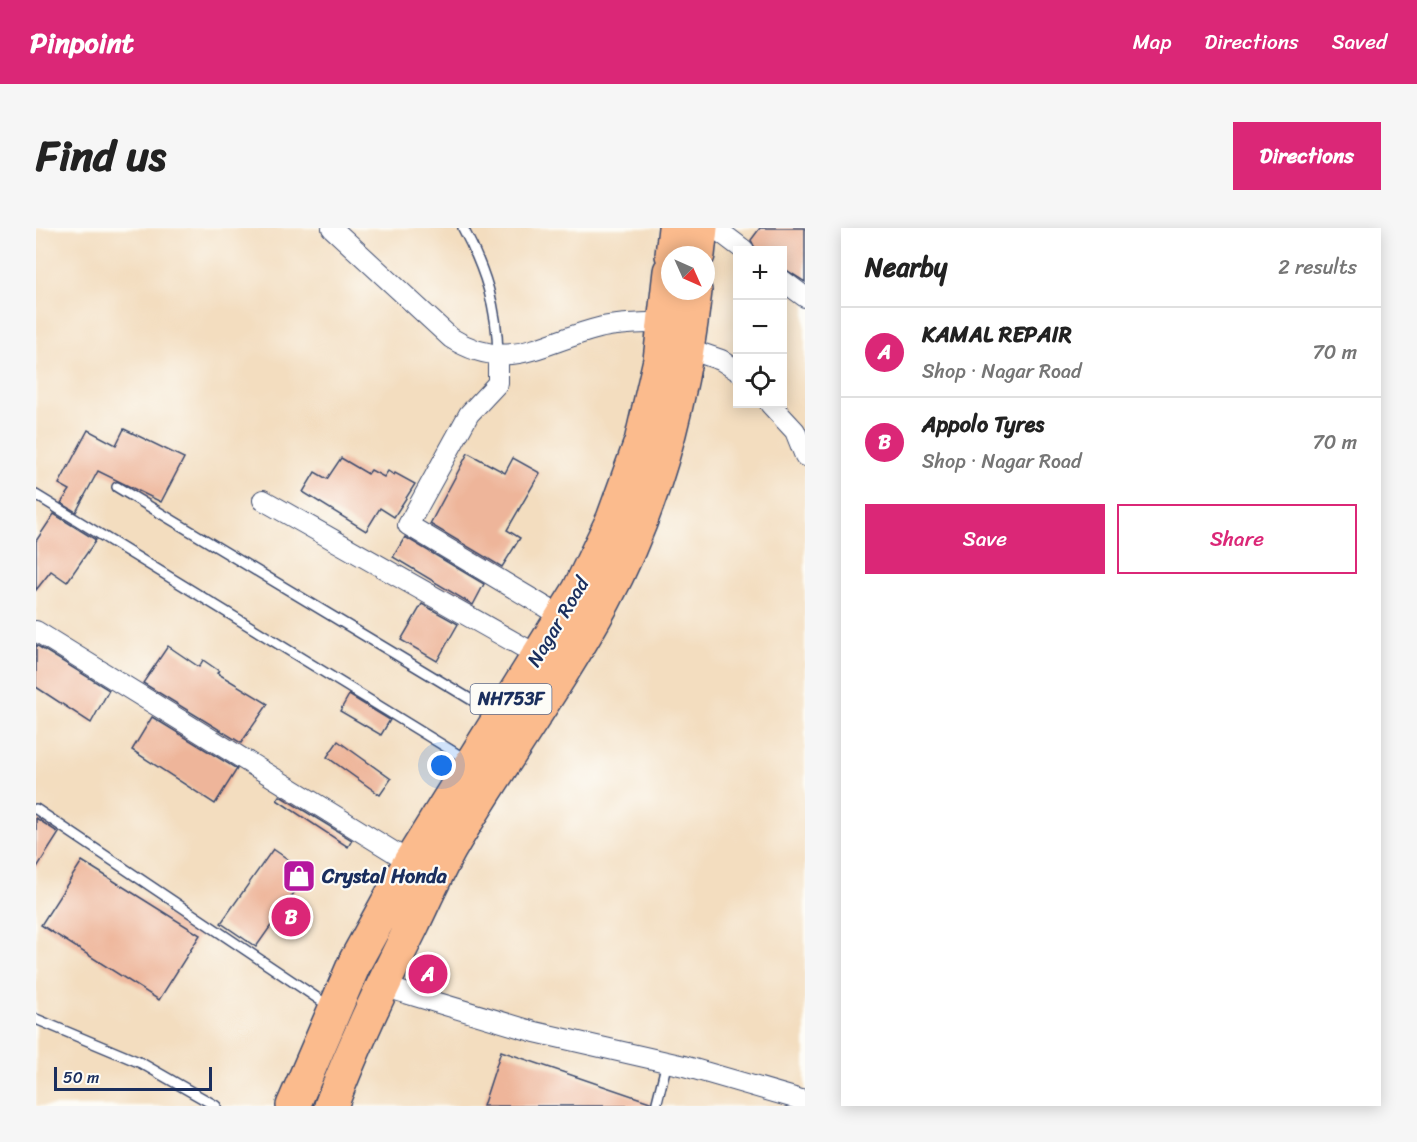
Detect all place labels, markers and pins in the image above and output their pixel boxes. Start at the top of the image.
shop icon: Crystal Honda [281,858,317,894]
place label: Crystal Honda [321,859,448,894]
pin: B [272,894,310,940]
pin: A [408,952,448,996]

